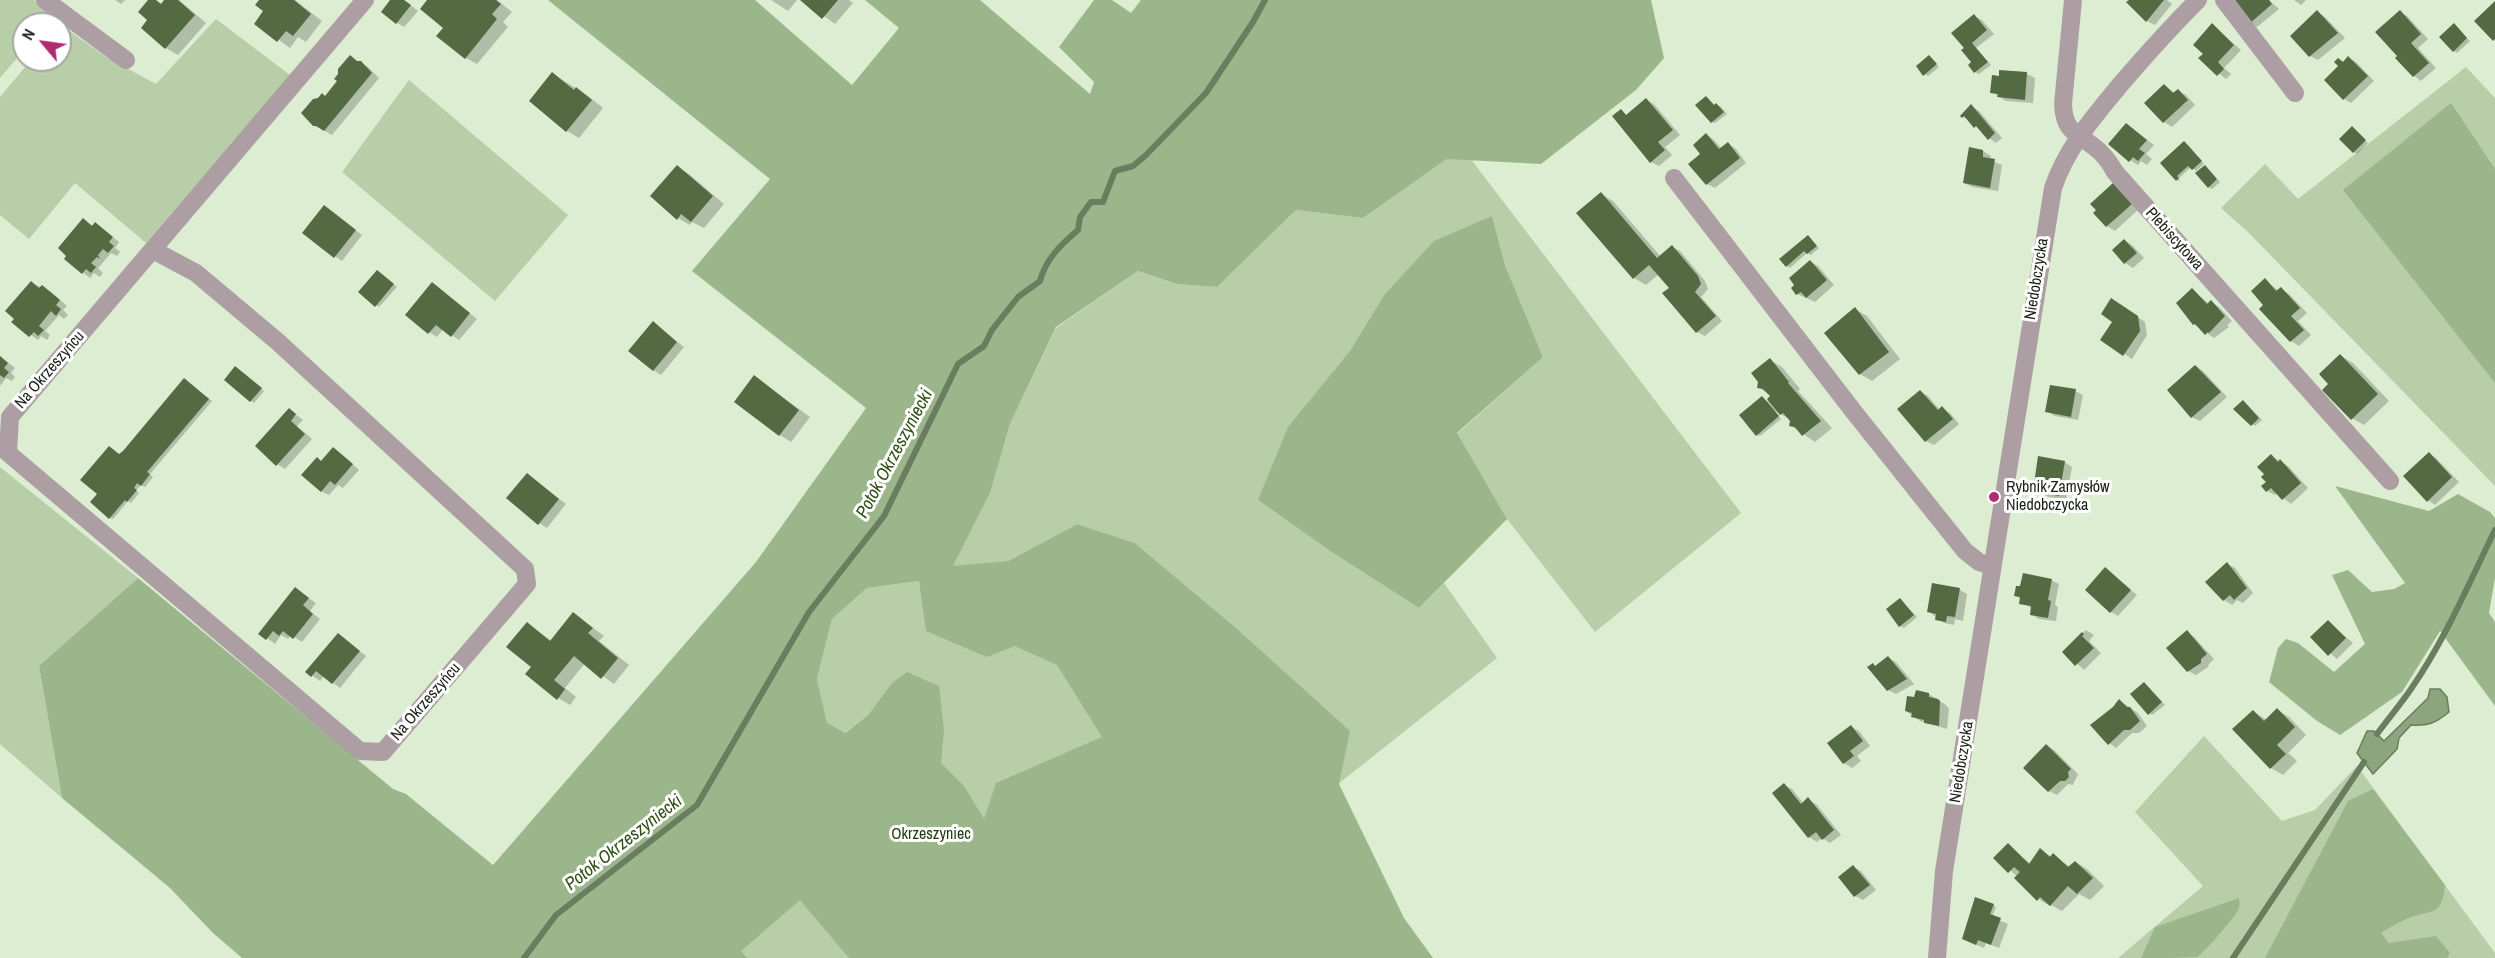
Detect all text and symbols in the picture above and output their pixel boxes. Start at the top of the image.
north arrow [12,12,72,72]
text: N [16,25,40,44]
street label: Plebiscytowa [2141,204,2207,274]
street label: Niedobczycka [2021,237,2053,321]
street label: Na Okrzeszyńcu [11,327,89,413]
water label: Potok Okrzeszyniecki [852,386,938,522]
place label: Rybnik Zamysłów Niedobczycka [2006,478,2110,516]
marker: Rybnik Zamysłów Niedobczycka [1987,490,2001,504]
street label: Na Okrzeszyńcu [387,659,465,745]
street label: Niedobczycka [1946,720,1978,804]
water label: Potok Okrzeszyniecki [561,791,687,895]
park label: Okrzeszyniec [891,825,971,845]

